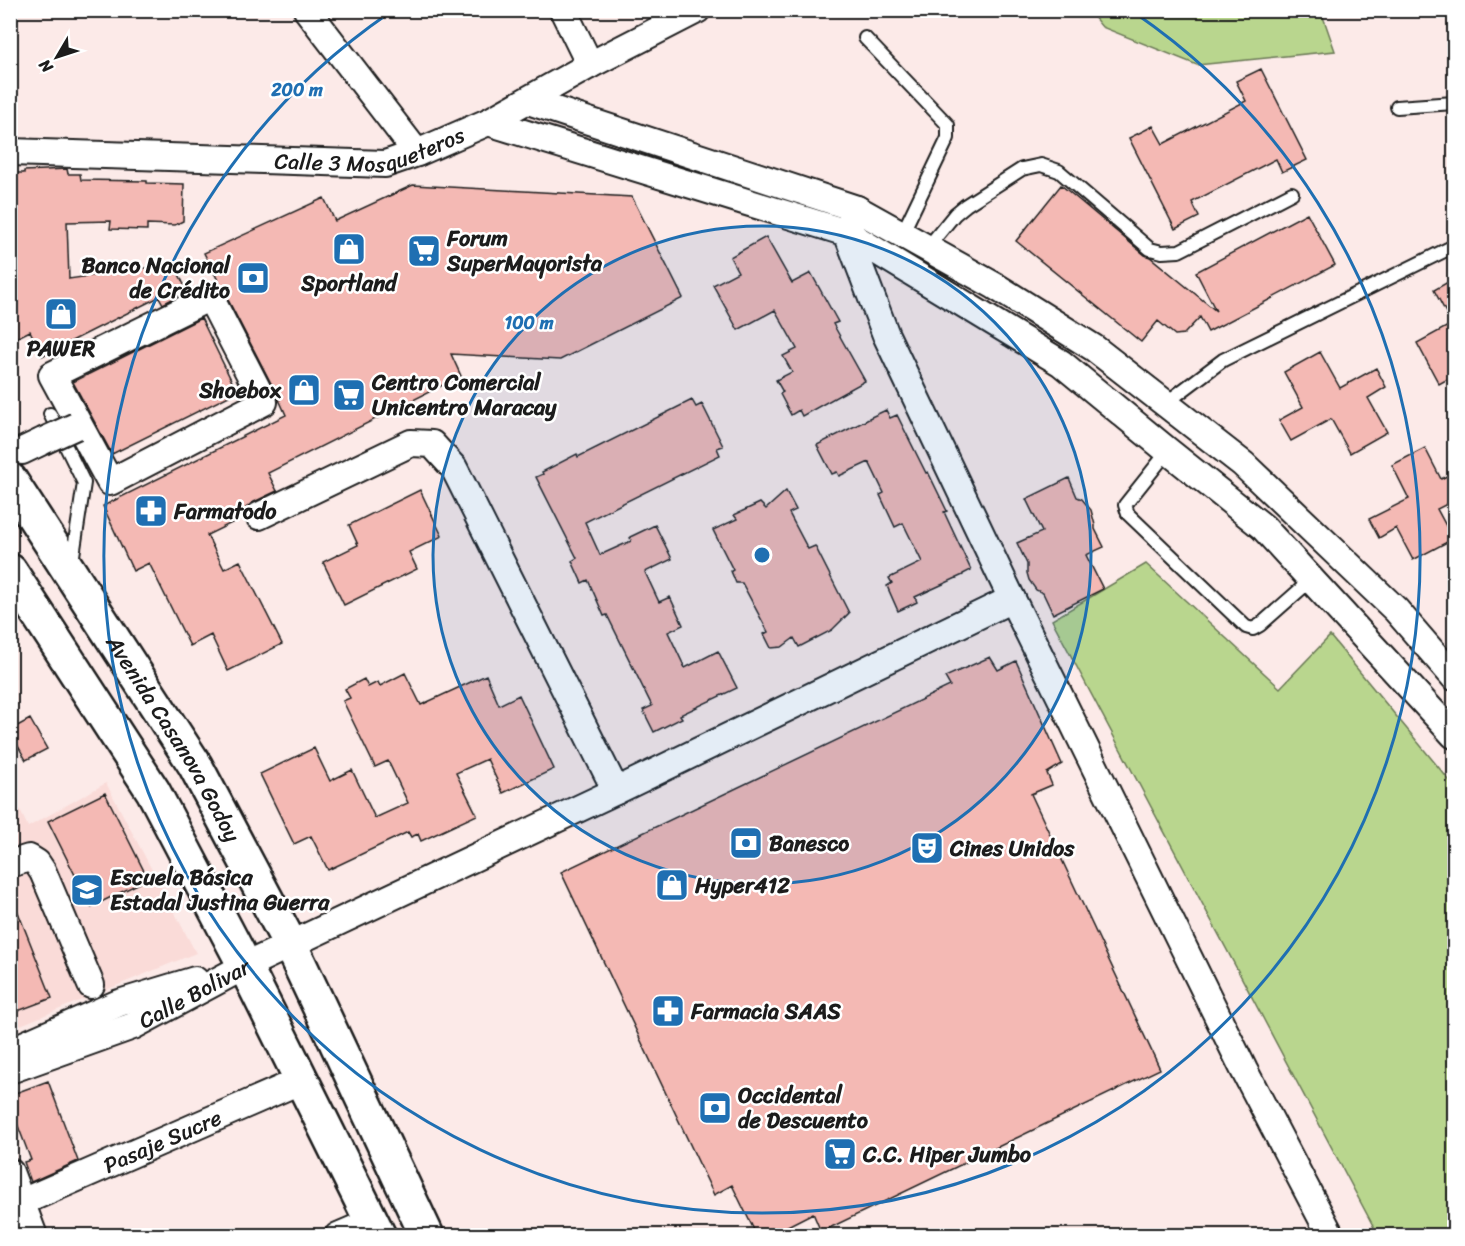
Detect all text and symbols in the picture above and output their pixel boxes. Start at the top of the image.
north arrow [27,27,87,87]
text: N [30,52,61,80]
text: 200 m [270,74,323,106]
street label: Calle 3 Mosqueteros [274,115,472,184]
place label: Forum SuperMayorista [446,219,603,283]
shop icon: Sportland [331,231,367,267]
supermarket icon: Forum SuperMayorista [406,233,442,269]
place label: Banco Nacional de Crédito [81,246,232,310]
bank icon: Banco Nacional de Crédito [235,260,271,296]
place label: Sportland [300,264,399,303]
shop icon: PAWER [43,296,79,332]
text: 100 m [505,307,554,339]
place label: PAWER [27,329,95,368]
place label: Centro Comercial Unicentro Maracay [371,363,557,427]
place label: Shoebox [198,371,282,410]
shop icon: Shoebox [286,372,322,408]
supermarket icon: Centro Comercial Unicentro Maracay [331,377,367,413]
place label: Farmatodo [173,492,277,531]
pharmacy icon: Farmatodo [133,493,169,529]
centre of rings [752,545,772,565]
street label: Avenida Casanova Godoy [95,626,252,849]
place label: Banesco [769,824,849,863]
bank icon: Banesco [728,825,764,861]
place label: Cines Unidos [949,829,1075,868]
theatre icon: Cines Unidos [909,830,945,866]
place label: Escuela Básica Estadal Justina Guerra [110,858,330,922]
place label: Hyper412 [694,866,790,905]
shop icon: Hyper412 [654,867,690,903]
school or university icon: Escuela Básica Estadal Justina Guerra [69,872,105,908]
street label: Calle Bolivar [131,946,259,1039]
place label: Farmacia SAAS [690,992,841,1031]
pharmacy icon: Farmacia SAAS [650,993,686,1029]
place label: Occidental de Descuento [738,1076,869,1140]
bank icon: Occidental de Descuento [697,1090,733,1126]
street label: Pasaje Sucre [97,1098,228,1184]
place label: C.C. Hiper Jumbo [862,1135,1032,1174]
supermarket icon: C.C. Hiper Jumbo [822,1136,858,1172]

